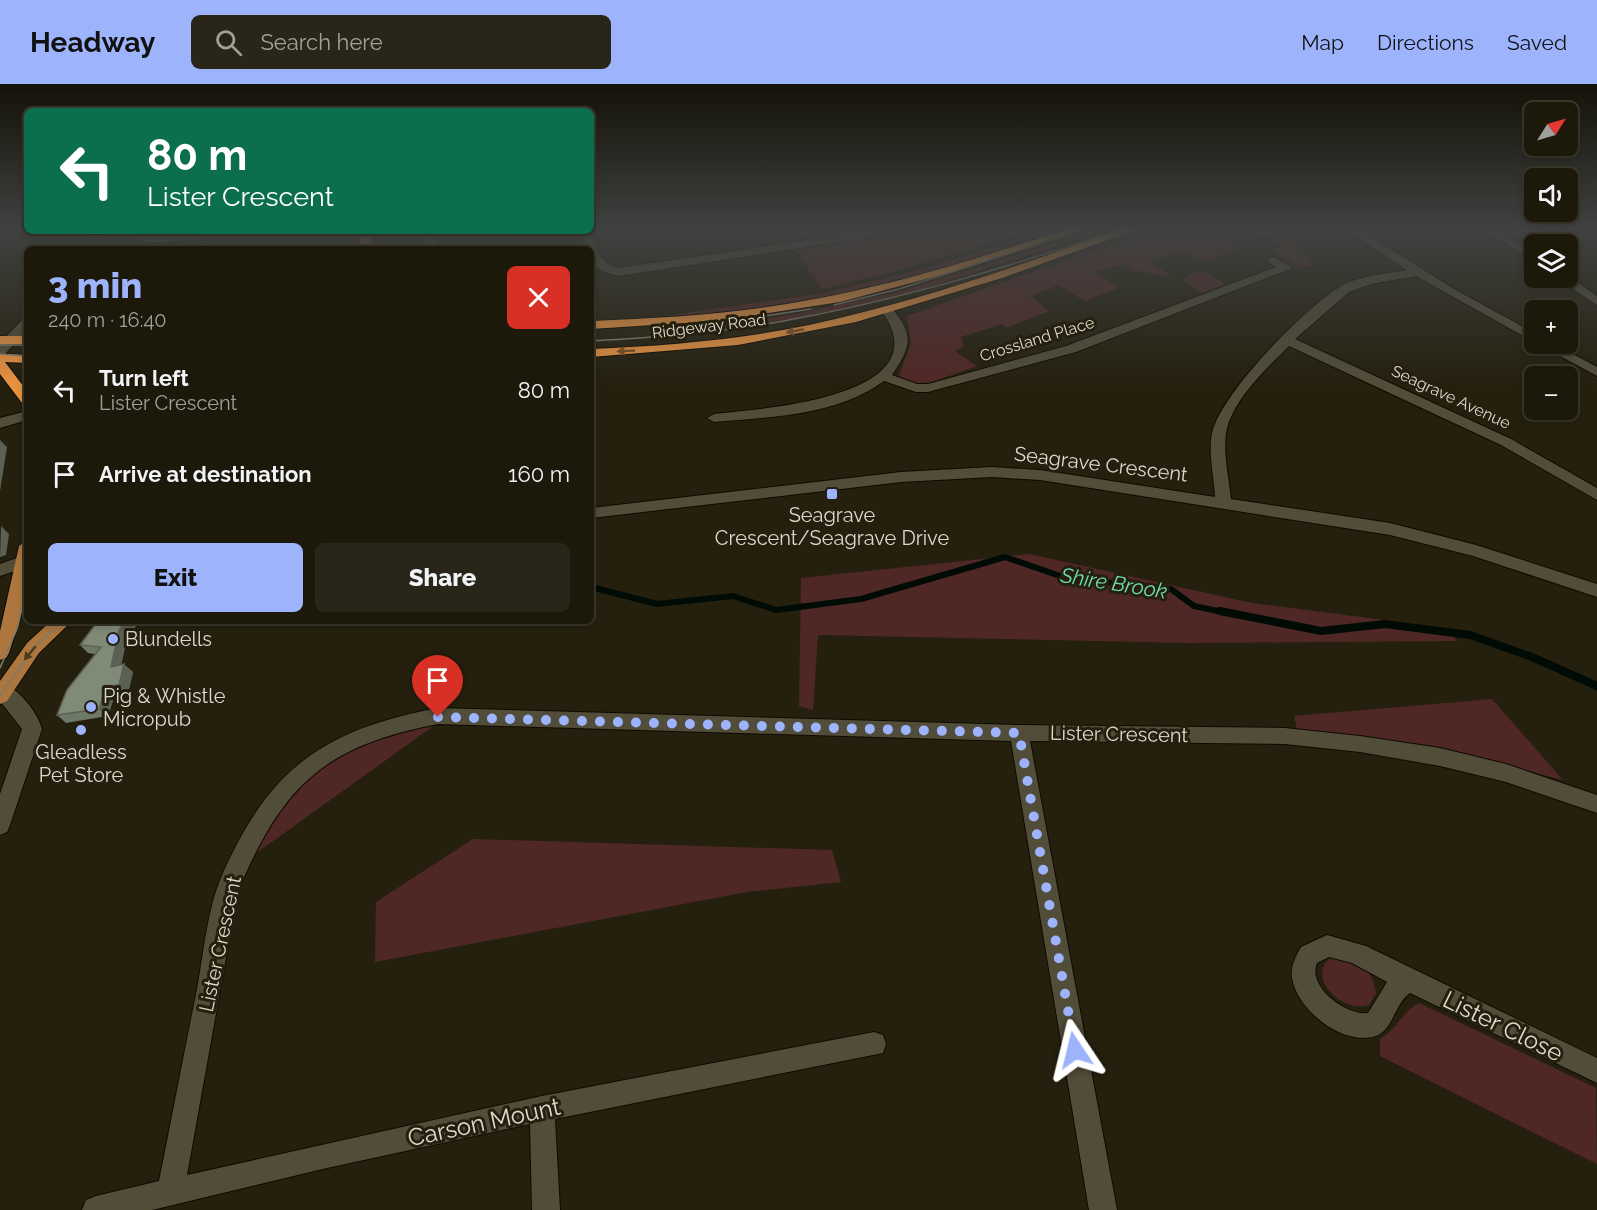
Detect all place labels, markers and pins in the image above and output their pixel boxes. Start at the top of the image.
marker: Seagrave Crescent/Seagrave Drive [825,487,839,501]
place label: Seagrave Crescent/Seagrave Drive [715,503,949,550]
place label: Blundells [125,627,212,651]
marker: Blundells [106,632,120,646]
pin [412,655,463,717]
place label: Pig & Whistle Micropub [103,684,226,731]
marker: Pig & Whistle Micropub [84,700,98,714]
marker: Gleadless Pet Store [74,723,88,737]
place label: Gleadless Pet Store [35,740,127,787]

